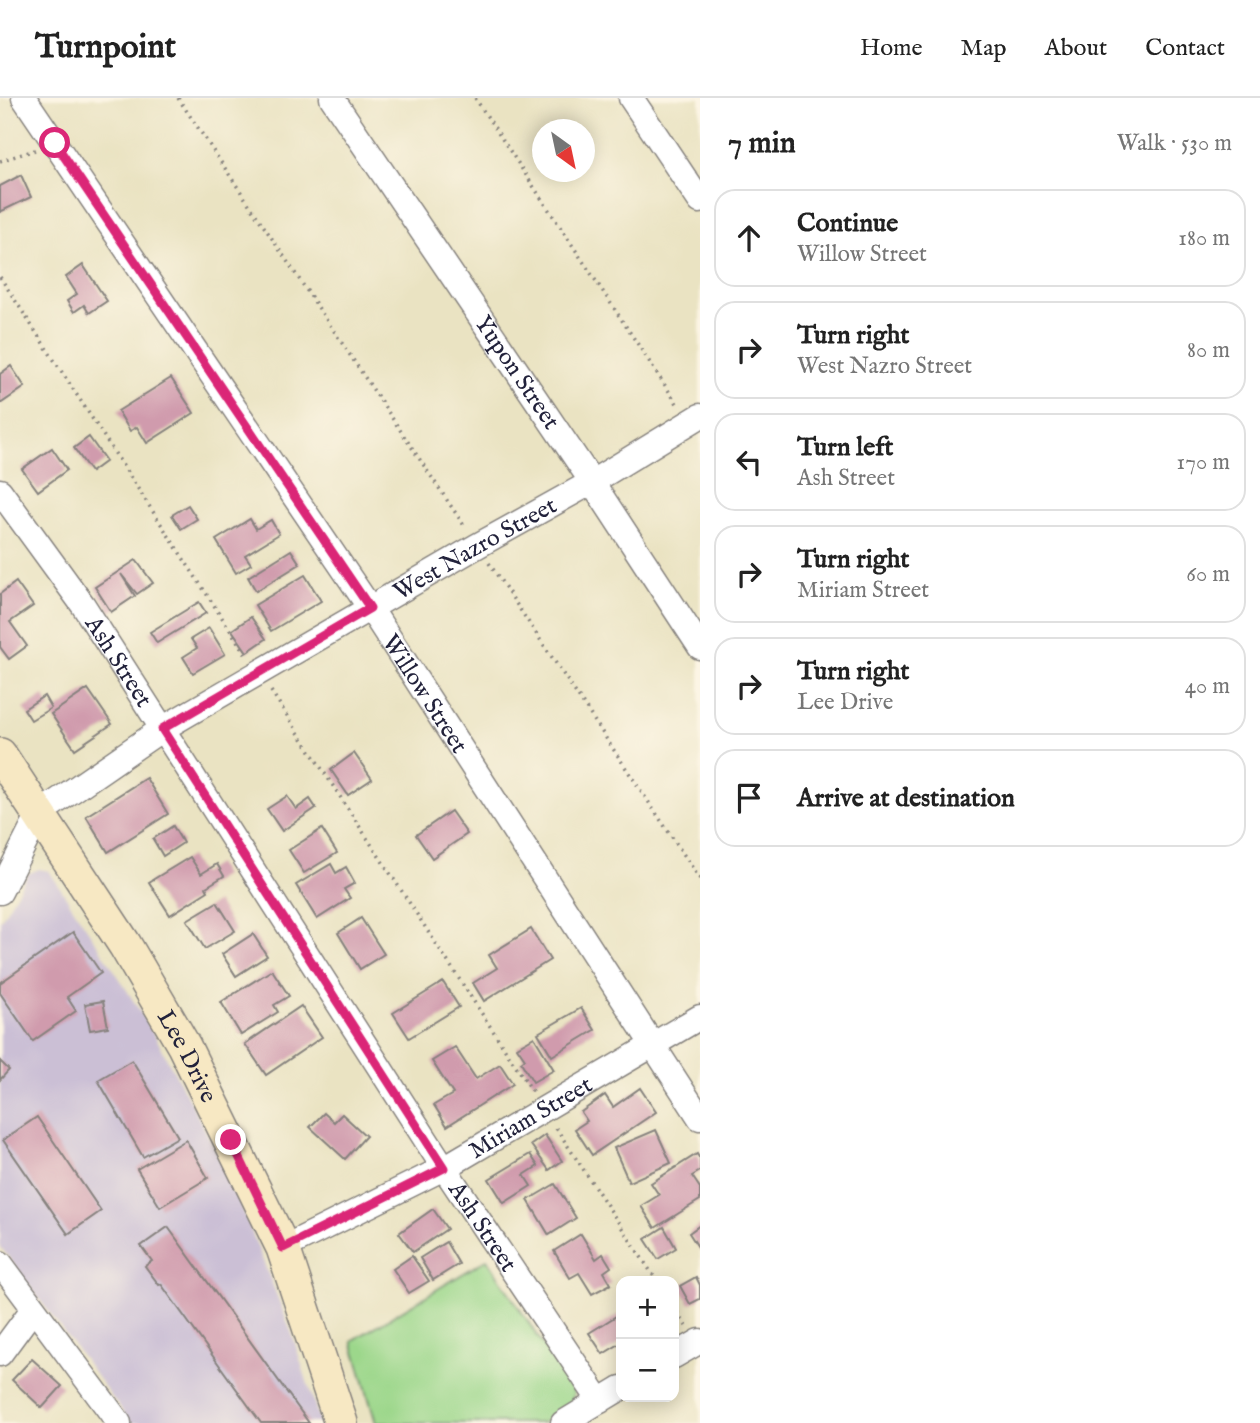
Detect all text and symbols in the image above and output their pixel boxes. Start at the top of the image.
text: Turnpoint [35,27,176,69]
text: Home [860,33,923,64]
text: Map [961,33,1007,64]
text: About [1045,33,1107,64]
text: Contact [1145,33,1225,64]
north arrow [532,119,595,182]
text: 7 min [728,125,796,163]
route start [39,127,70,158]
text: Walk · 530 m [1117,129,1232,158]
text: Continue [797,207,898,240]
icon: ahead [730,219,768,257]
text: 180 m [1178,224,1230,253]
text: Willow Street [797,240,927,269]
street label: Yupon Street [467,310,566,436]
text: Turn right [797,319,910,352]
icon: right [730,331,768,369]
text: 80 m [1187,336,1230,365]
text: West Nazro Street [797,352,972,381]
text: Turn left [797,431,894,464]
icon: left [730,443,768,481]
text: 170 m [1177,448,1230,477]
text: Ash Street [797,464,895,493]
street label: West Nazro Street [388,491,563,608]
text: Turn right [797,543,910,576]
icon: right [730,555,768,593]
text: 60 m [1186,560,1230,589]
text: Miriam Street [797,576,929,605]
street label: Ash Street [77,610,159,714]
street label: Willow Street [374,629,474,760]
text: Turn right [797,655,910,688]
icon: right [730,667,768,705]
text: 40 m [1185,672,1230,701]
text: Lee Drive [797,688,893,717]
icon: arrive [730,779,768,817]
text: Arrive at destination [797,782,1015,815]
street label: Lee Drive [149,1005,223,1108]
street label: Miriam Street [464,1070,598,1167]
route end [215,1124,246,1155]
street label: Ash Street [440,1175,523,1278]
map controls [616,1276,679,1402]
button: + [616,1276,679,1339]
button: − [616,1339,679,1402]

